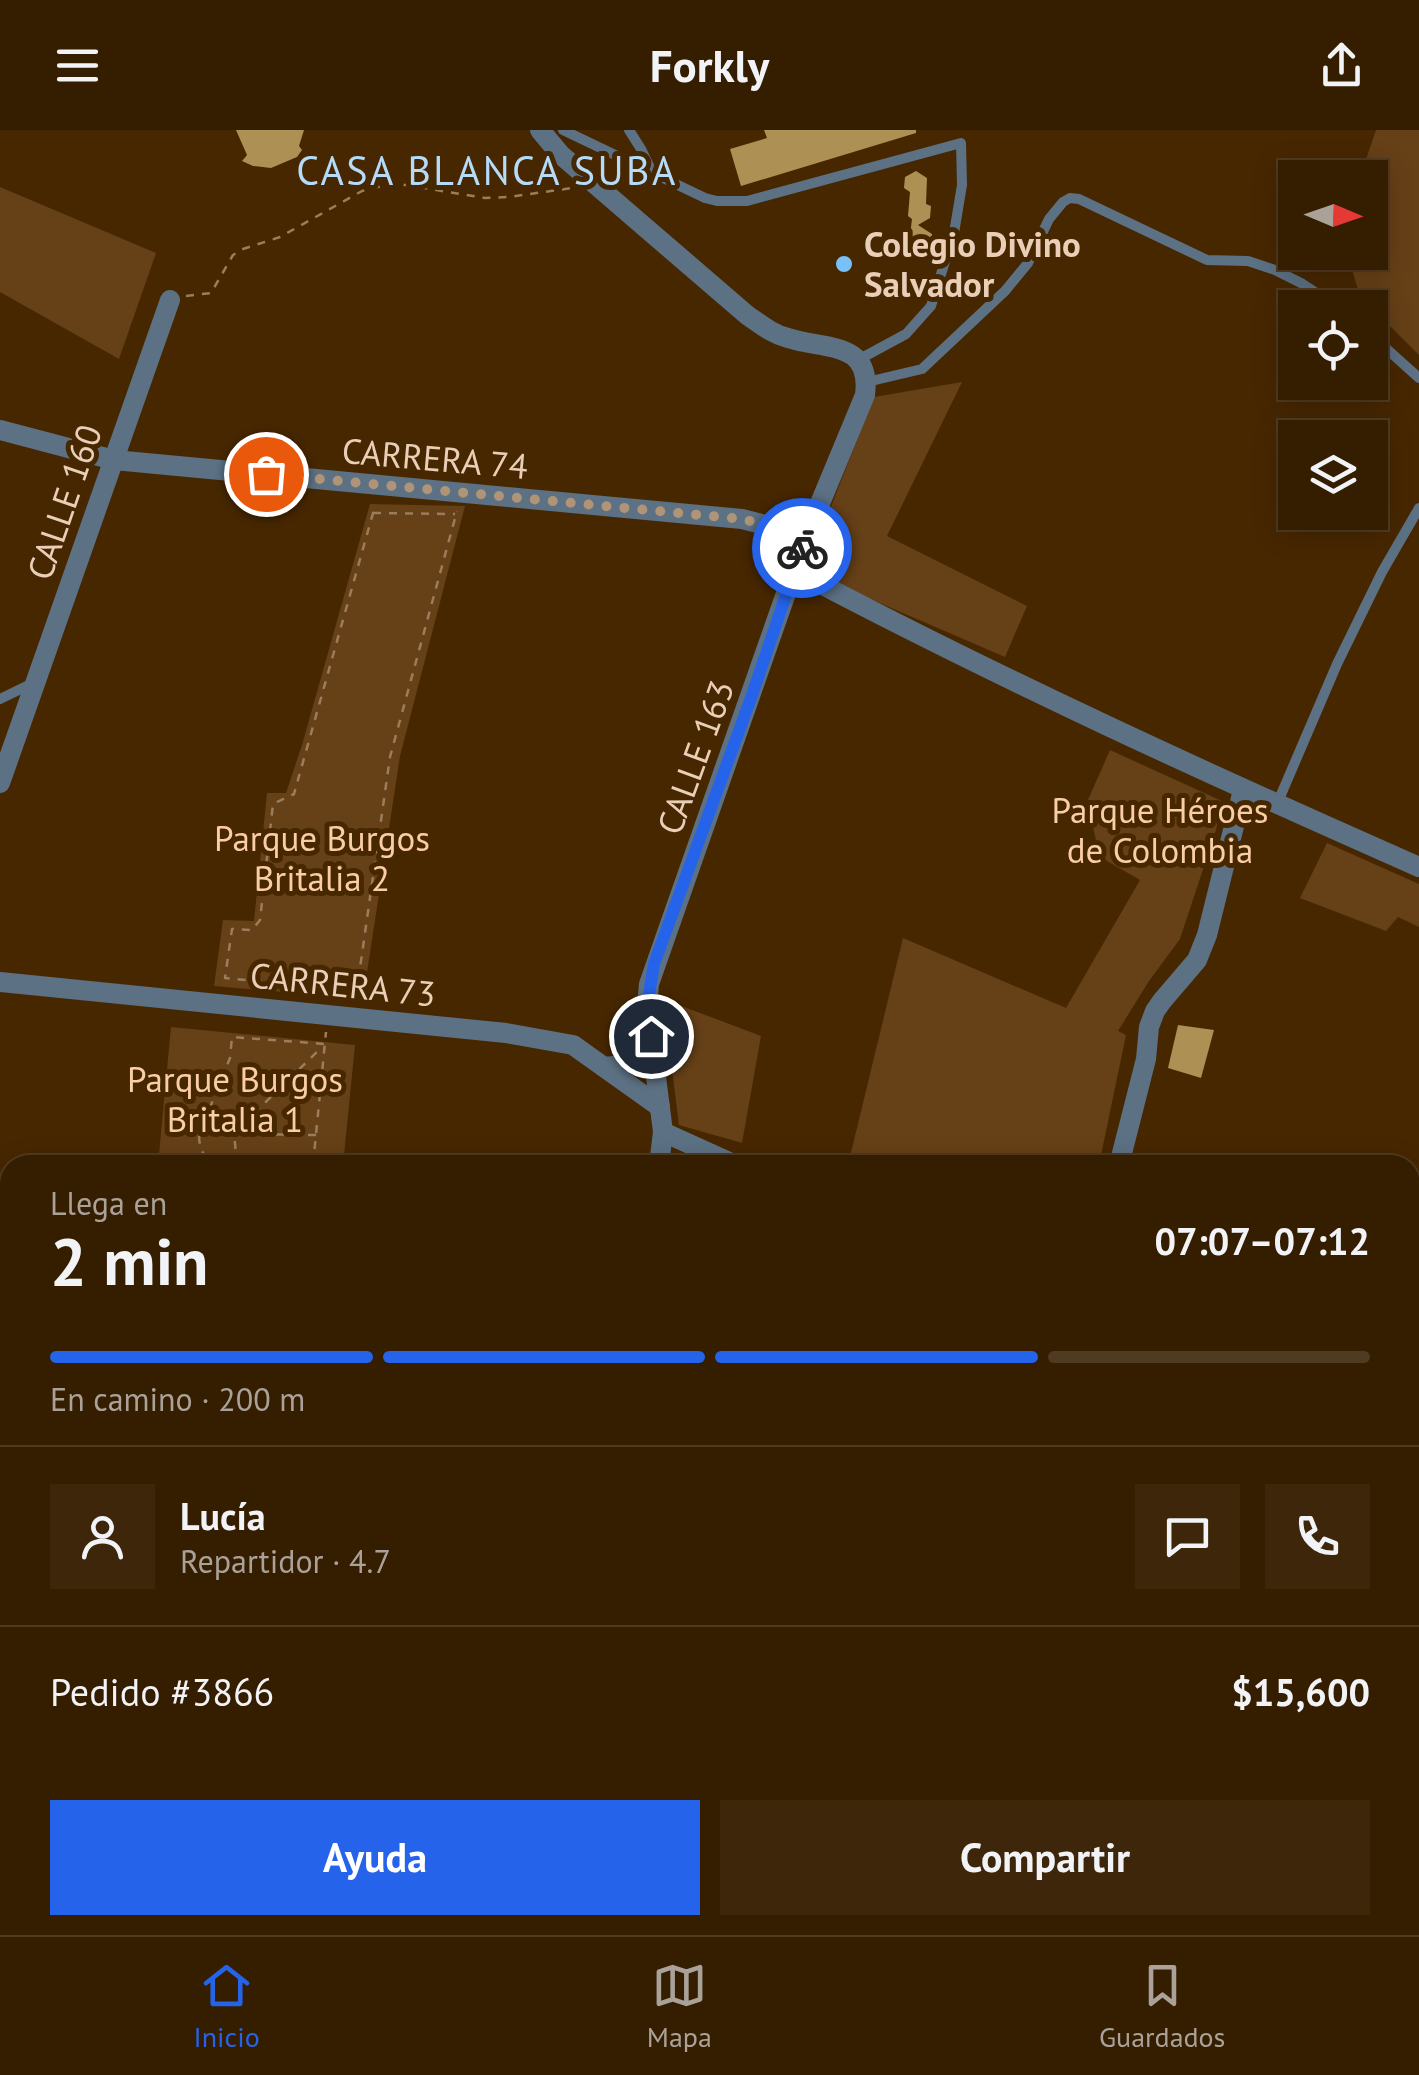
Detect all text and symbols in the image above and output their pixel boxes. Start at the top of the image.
text: Forkly [650,36,769,94]
icon: menu [50,38,105,93]
icon: share [1314,38,1369,93]
district label: CASA BLANCA SUBA [296,144,678,196]
north arrow [1278,160,1388,270]
map controls [1278,160,1388,530]
place label: Colegio Divino Salvador [864,221,1081,307]
marker: Colegio Divino Salvador [833,253,855,275]
button: locate [1278,290,1388,400]
street label: CALLE 160 [16,418,112,586]
button: layers [1278,420,1388,530]
street label: CARRERA 74 [340,427,530,489]
pin [224,432,309,517]
icon: bag [239,447,294,502]
courier [752,498,852,598]
icon: bike [775,521,830,576]
street label: CALLE 163 [646,673,744,841]
park label: Parque Héroes de Colombia [1052,787,1268,873]
park label: Parque Burgos Britalia 2 [214,815,430,901]
street label: CARRERA 73 [248,951,438,1017]
pin [609,994,694,1079]
icon: home [624,1009,679,1064]
park label: Parque Burgos Britalia 1 [127,1056,343,1142]
text: Llega en [50,1182,167,1224]
text: 07:07–07:12 [1155,1216,1370,1265]
text: 2 min [50,1219,209,1303]
text: En camino · 200 m [50,1378,305,1420]
button: person [50,1484,155,1589]
button: chat [1135,1484,1240,1589]
button: phone [1265,1484,1370,1589]
text: Lucía [180,1491,266,1540]
text: Repartidor · 4.7 [180,1540,391,1582]
text: Pedido #3866 [50,1667,274,1716]
text: $15,600 [1231,1667,1370,1716]
button: Ayuda [50,1800,700,1915]
button: Compartir [720,1800,1370,1915]
tab: Inicio [194,1958,260,2055]
tab: Mapa [647,1958,712,2055]
tab: Guardados [1099,1958,1225,2055]

